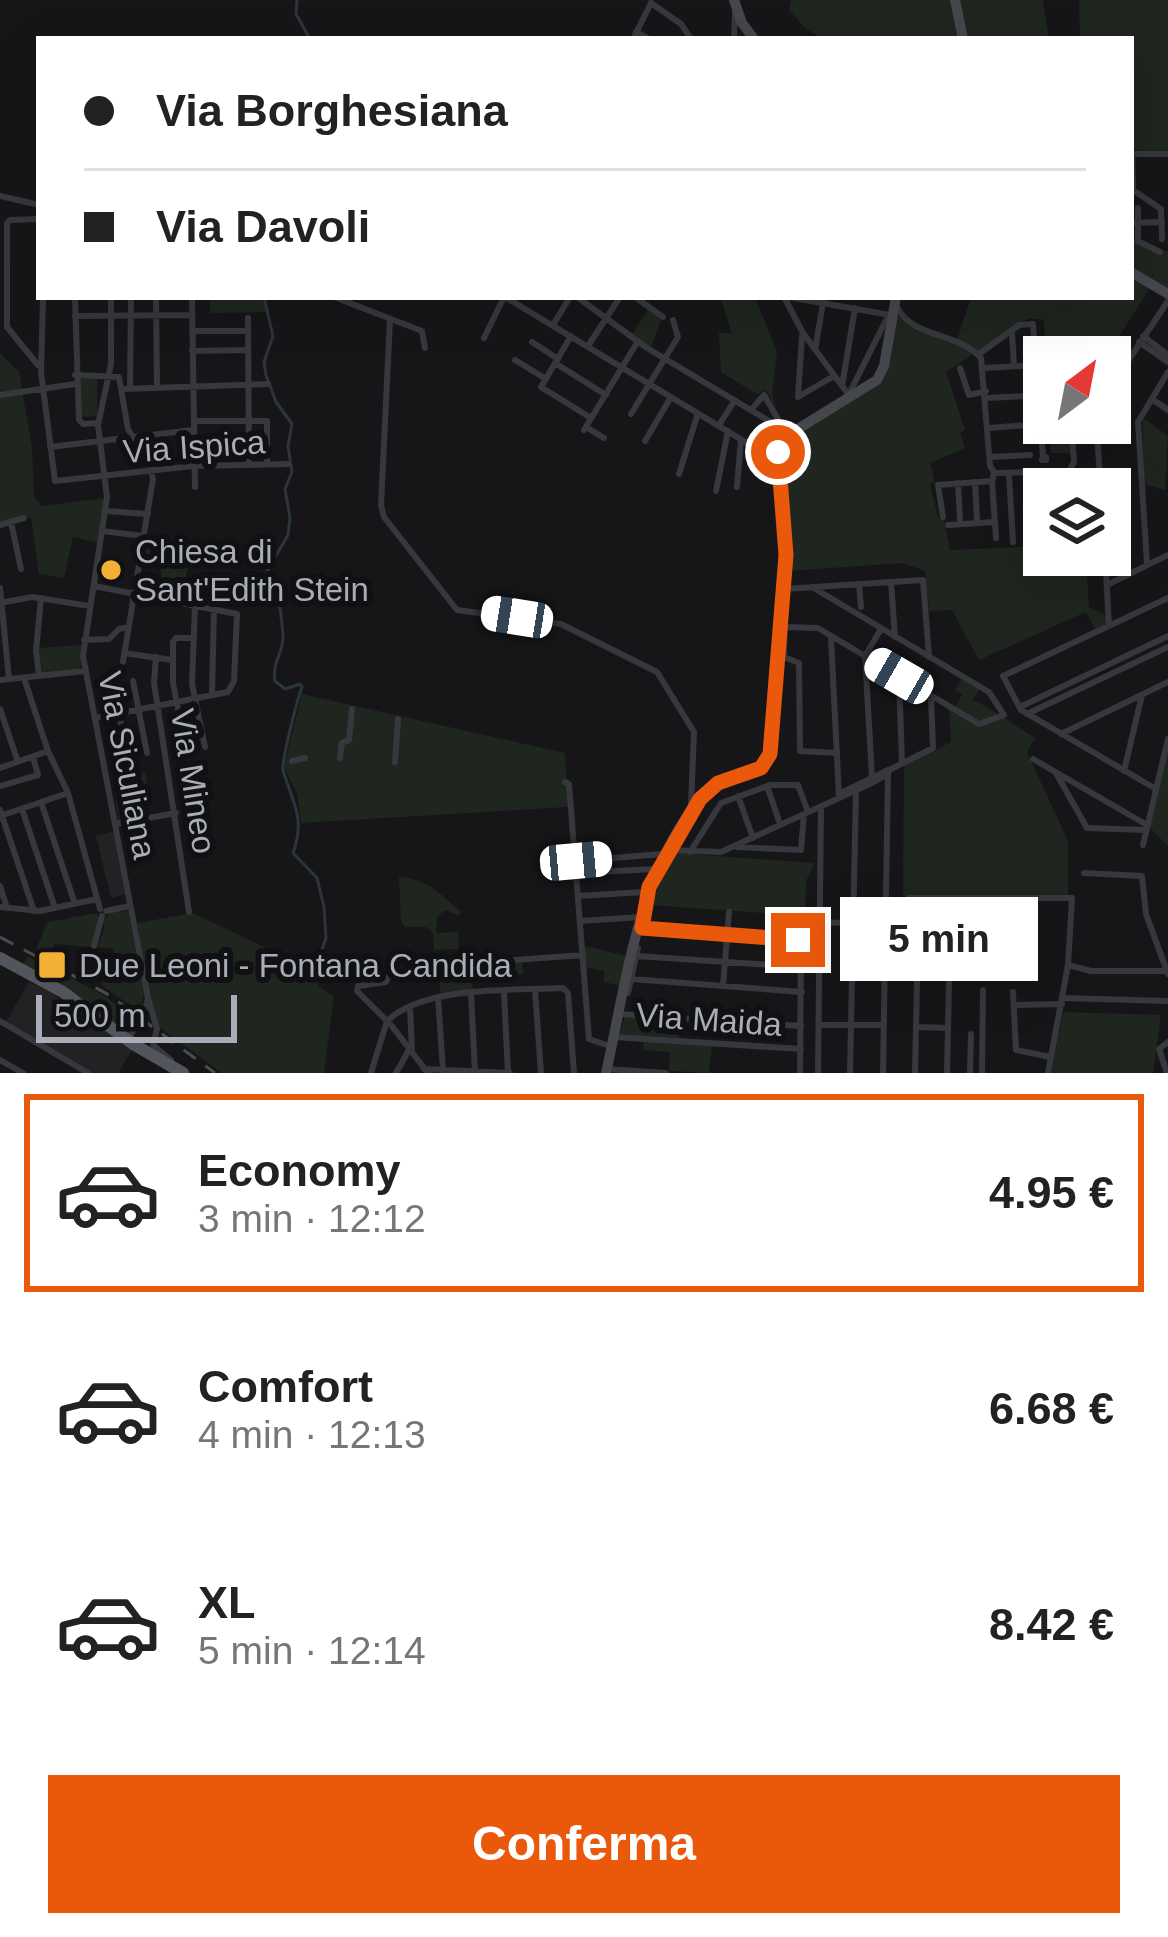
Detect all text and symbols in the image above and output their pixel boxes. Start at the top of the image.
text: Via Borghesiana [156,85,508,136]
text: Via Davoli [156,201,370,252]
north arrow [1023,336,1131,444]
map controls [1023,336,1131,576]
street label: Via Ispica [122,423,267,470]
route start [751,425,805,479]
button: layers [1023,468,1131,576]
place label: Chiesa di Sant'Edith Stein [135,533,369,608]
marker: Chiesa di Sant'Edith Stein [98,557,124,583]
car [479,594,555,640]
car [859,642,939,710]
street label: Via Siculiana [91,668,164,863]
street label: Via Mineo [164,706,223,856]
car [539,840,613,882]
callout: 5 min [840,898,1038,982]
route end [771,913,825,967]
text: 5 min [888,917,990,960]
place label: Due Leoni - Fontana Candida [79,947,513,984]
marker: Due Leoni - Fontana Candida [36,949,68,981]
scale bar [36,989,237,1042]
street label: Via Maida [635,996,784,1043]
text: 500 m [54,997,146,1034]
icon: car [54,1139,162,1247]
text: Economy [198,1145,401,1196]
text: 4.95 € [989,1167,1114,1218]
text: 3 min · 12:12 [198,1197,426,1240]
icon: car [54,1355,162,1463]
text: Comfort [198,1361,373,1412]
text: 6.68 € [989,1383,1114,1434]
text: 4 min · 12:13 [198,1413,426,1456]
icon: car [54,1571,162,1679]
text: XL [198,1577,256,1628]
text: 8.42 € [989,1599,1114,1650]
text: 5 min · 12:14 [198,1629,426,1672]
button: Conferma [48,1775,1120,1913]

